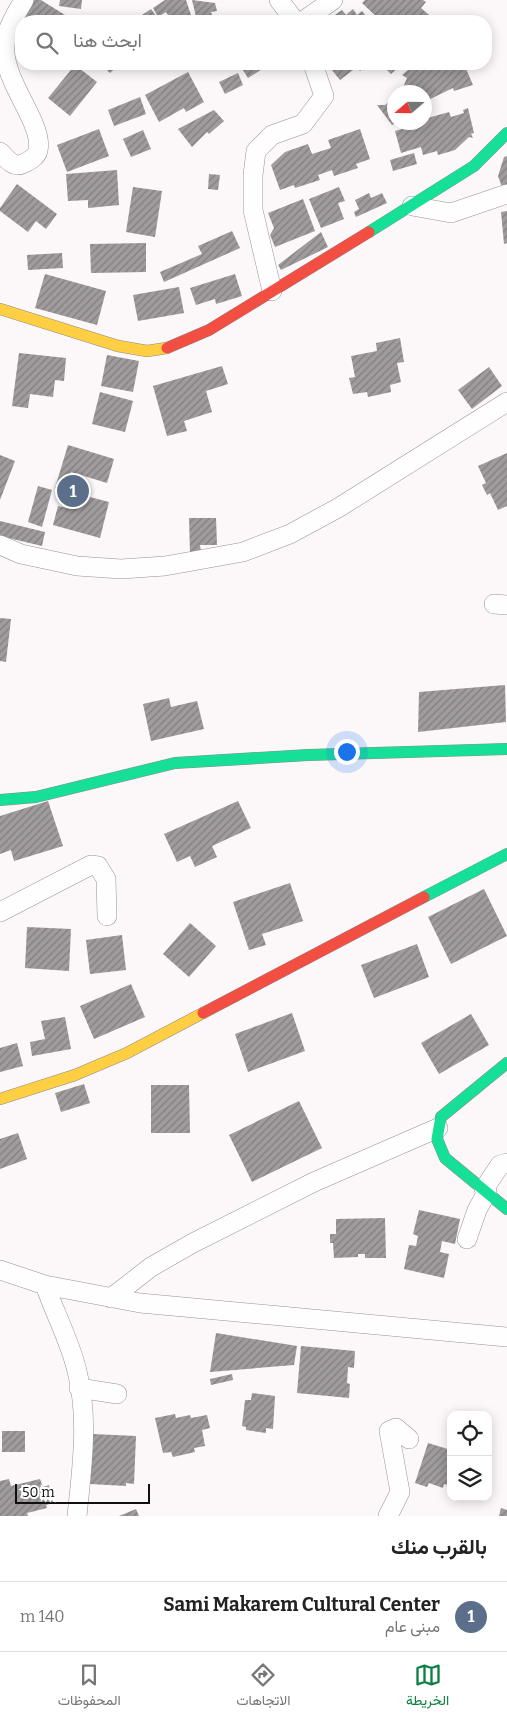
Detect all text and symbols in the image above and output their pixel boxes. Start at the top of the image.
search box [15,15,492,70]
icon: search [33,29,61,57]
text: ابحث هنا [73,29,142,52]
north arrow [387,85,432,130]
pin: 1 [57,472,89,510]
your location [334,739,360,765]
map controls [447,1411,492,1501]
button: locate [447,1411,492,1456]
button: layers [447,1456,492,1501]
scale bar [15,1481,150,1504]
text: 50 m [22,1484,55,1501]
text: بالقرب منك [391,1534,487,1560]
text: Sami Makarem Cultural Center [163,1593,440,1616]
text: 140 m [20,1607,65,1626]
text: 1 [468,1607,474,1626]
text: مبنى عام [385,1617,440,1636]
tab: المحفوظات [58,1661,121,1713]
tab: الاتجاهات [236,1661,291,1713]
tab: الخريطة [406,1661,449,1713]

